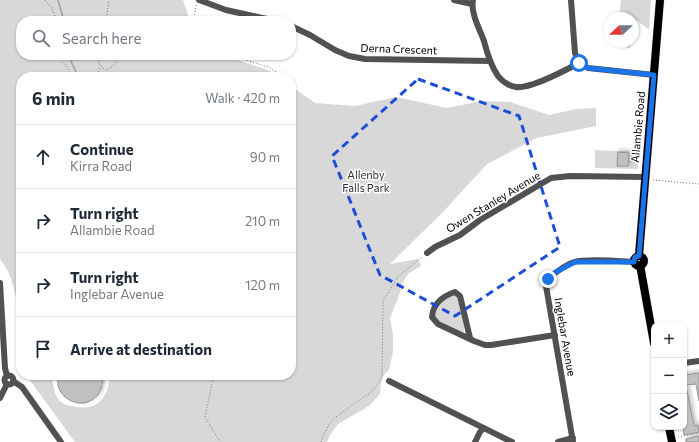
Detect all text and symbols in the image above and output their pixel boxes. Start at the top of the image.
north arrow [603,12,639,48]
search box [16,16,296,60]
icon: search [30,27,52,49]
text: Search here [62,29,141,47]
street label: Derna Crescent [360,41,438,56]
route start [570,54,588,72]
text: 6 min [32,88,75,109]
text: Walk · 420 m [205,90,280,106]
street label: Allambie Road [628,91,647,163]
text: Continue [70,140,134,158]
icon: ahead [32,146,54,168]
text: 90 m [250,149,280,165]
text: Kirra Road [70,158,132,174]
park label: Allenby Falls Park [342,168,390,194]
street label: Owen Stanley Avenue [443,168,542,235]
text: Turn right [70,204,139,222]
icon: right [32,210,54,232]
text: 210 m [245,213,280,229]
text: Allambie Road [70,222,154,238]
text: Turn right [70,268,139,286]
route end [539,270,557,288]
icon: right [32,274,54,296]
text: 120 m [245,277,280,293]
text: Inglebar Avenue [70,286,164,302]
street label: Inglebar Avenue [552,297,579,377]
map controls [651,322,687,430]
button: + [651,322,687,358]
icon: arrive [32,338,54,360]
text: Arrive at destination [70,340,212,358]
button: − [651,358,687,394]
button: layers [651,394,687,430]

